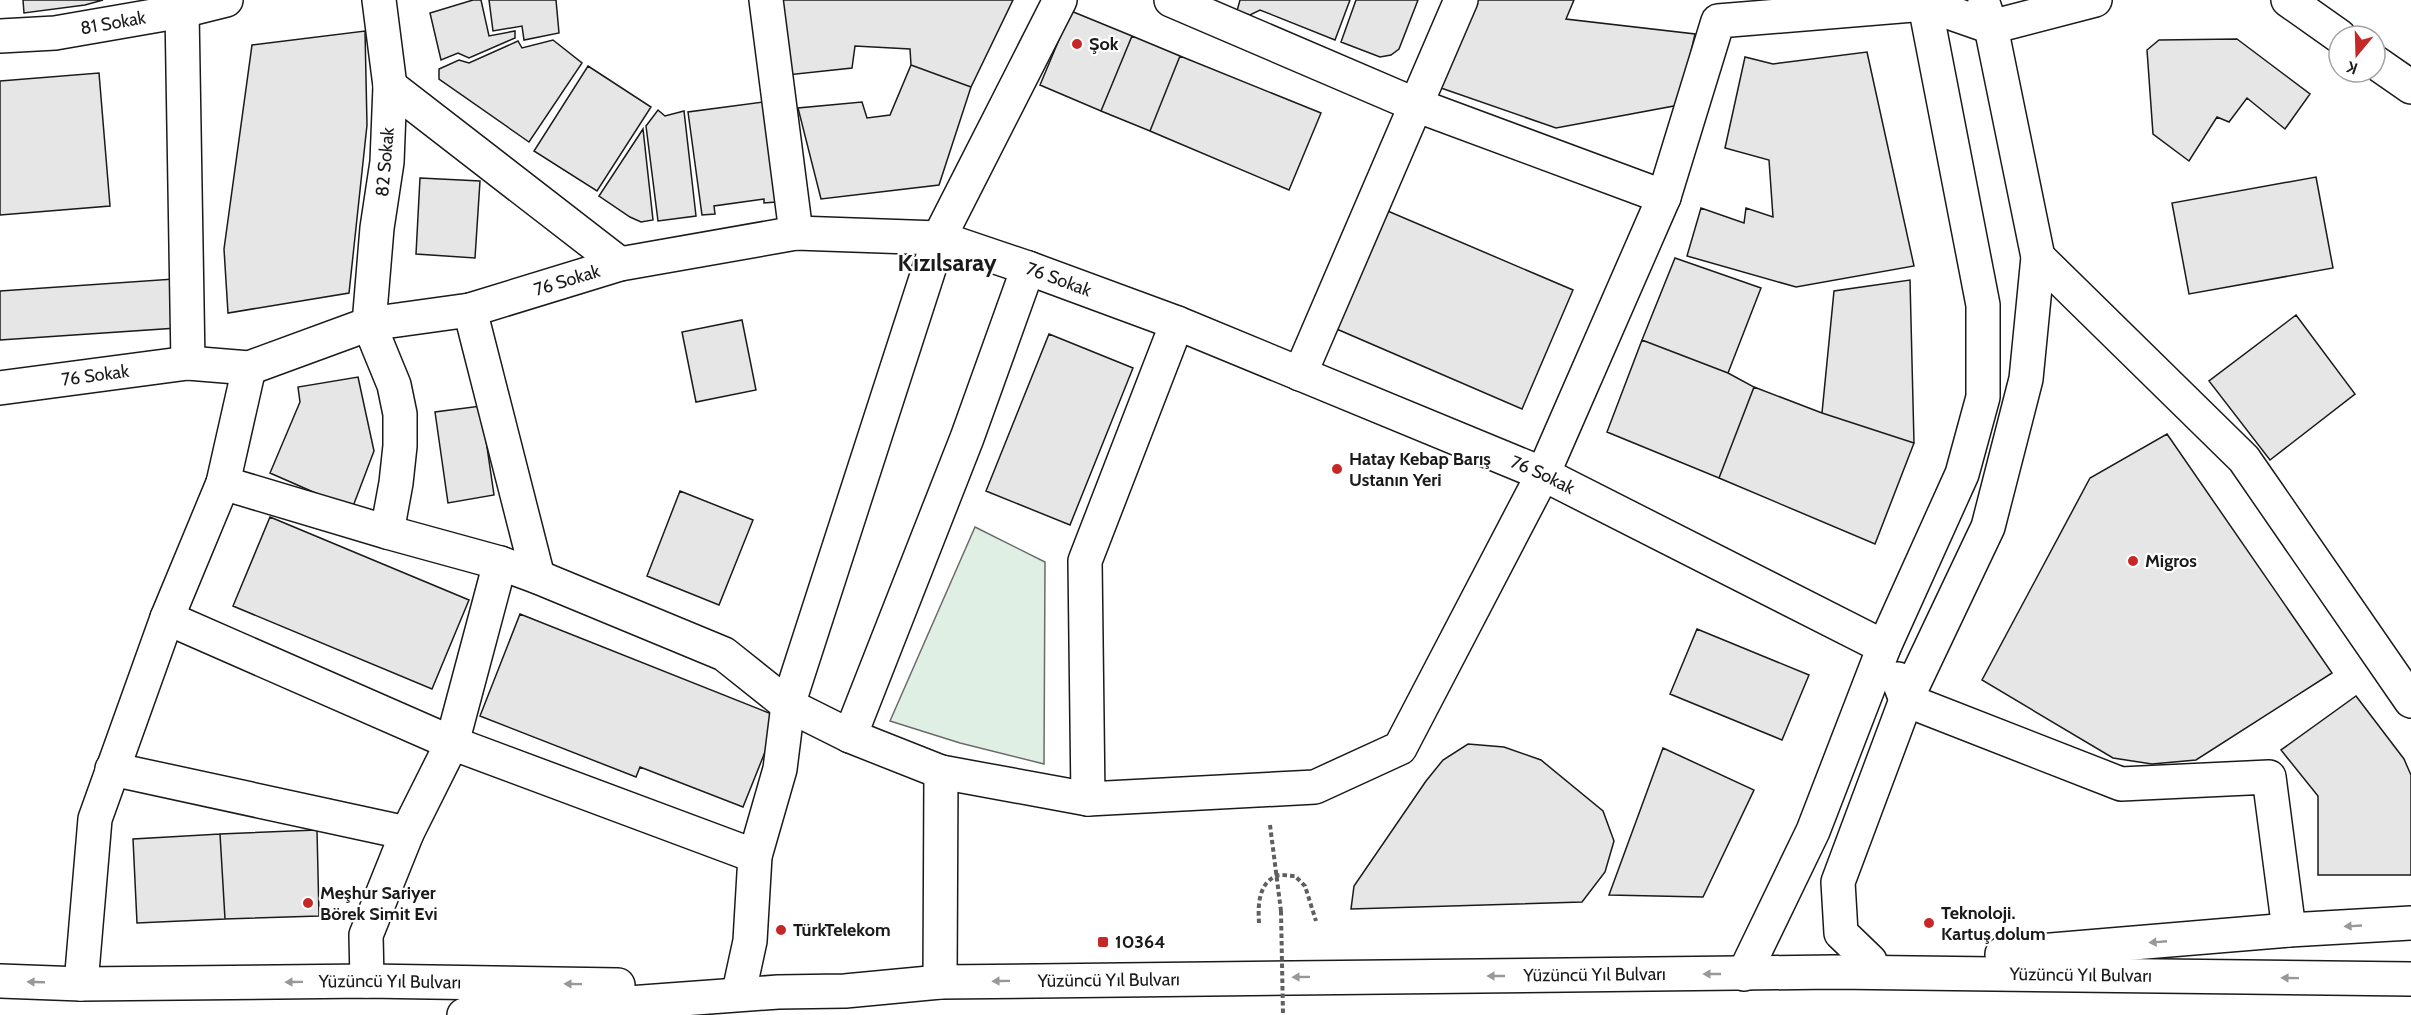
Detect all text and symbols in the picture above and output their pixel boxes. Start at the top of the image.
street label: 81 Sokak [79,6,148,39]
north arrow [2327,24,2387,84]
place label: Şok [1089,33,1119,55]
marker: Şok [1070,37,1084,51]
text: K [2344,57,2360,78]
street label: 82 Sokak [371,126,399,198]
district label: Kızılsaray [897,248,997,277]
street label: 76 Sokak [1023,257,1095,302]
street label: 76 Sokak [531,260,604,301]
street label: 76 Sokak [60,360,131,391]
place label: Hatay Kebap Barış Ustanın Yeri [1349,448,1491,491]
street label: 76 Sokak [1507,451,1579,500]
marker: Hatay Kebap Barış Ustanın Yeri [1330,462,1344,476]
place label: Migros [2145,550,2197,572]
marker: Migros [2126,554,2140,568]
place label: Meşhur Sariyer Börek Si̇mi̇t Evi̇ [320,882,438,925]
marker: Meşhur Sariyer Börek Si̇mi̇t Evi̇ [301,896,315,910]
place label: Teknoloji. Kartuş dolum [1941,902,2046,945]
marker: Teknoloji. Kartuş dolum [1922,916,1936,930]
place label: TürkTelekom [793,919,891,941]
one-way arrow [2343,922,2362,931]
marker: TürkTelekom [774,923,788,937]
place label: 10364 [1115,931,1165,953]
marker: 10364 [1096,935,1110,949]
one-way arrow [2149,937,2168,946]
street label: Yüzüncü Yıl Bulvarı [1522,963,1666,986]
street label: Yüzüncü Yıl Bulvarı [2008,963,2152,987]
street label: Yüzüncü Yıl Bulvarı [1036,968,1180,992]
one-way arrow [1703,969,1722,979]
street label: Yüzüncü Yıl Bulvarı [318,970,461,993]
one-way arrow [1487,971,1506,981]
one-way arrow [1292,972,1311,982]
one-way arrow [2280,973,2299,982]
one-way arrow [285,977,304,986]
one-way arrow [992,977,1011,986]
one-way arrow [27,978,46,987]
one-way arrow [564,979,583,989]

